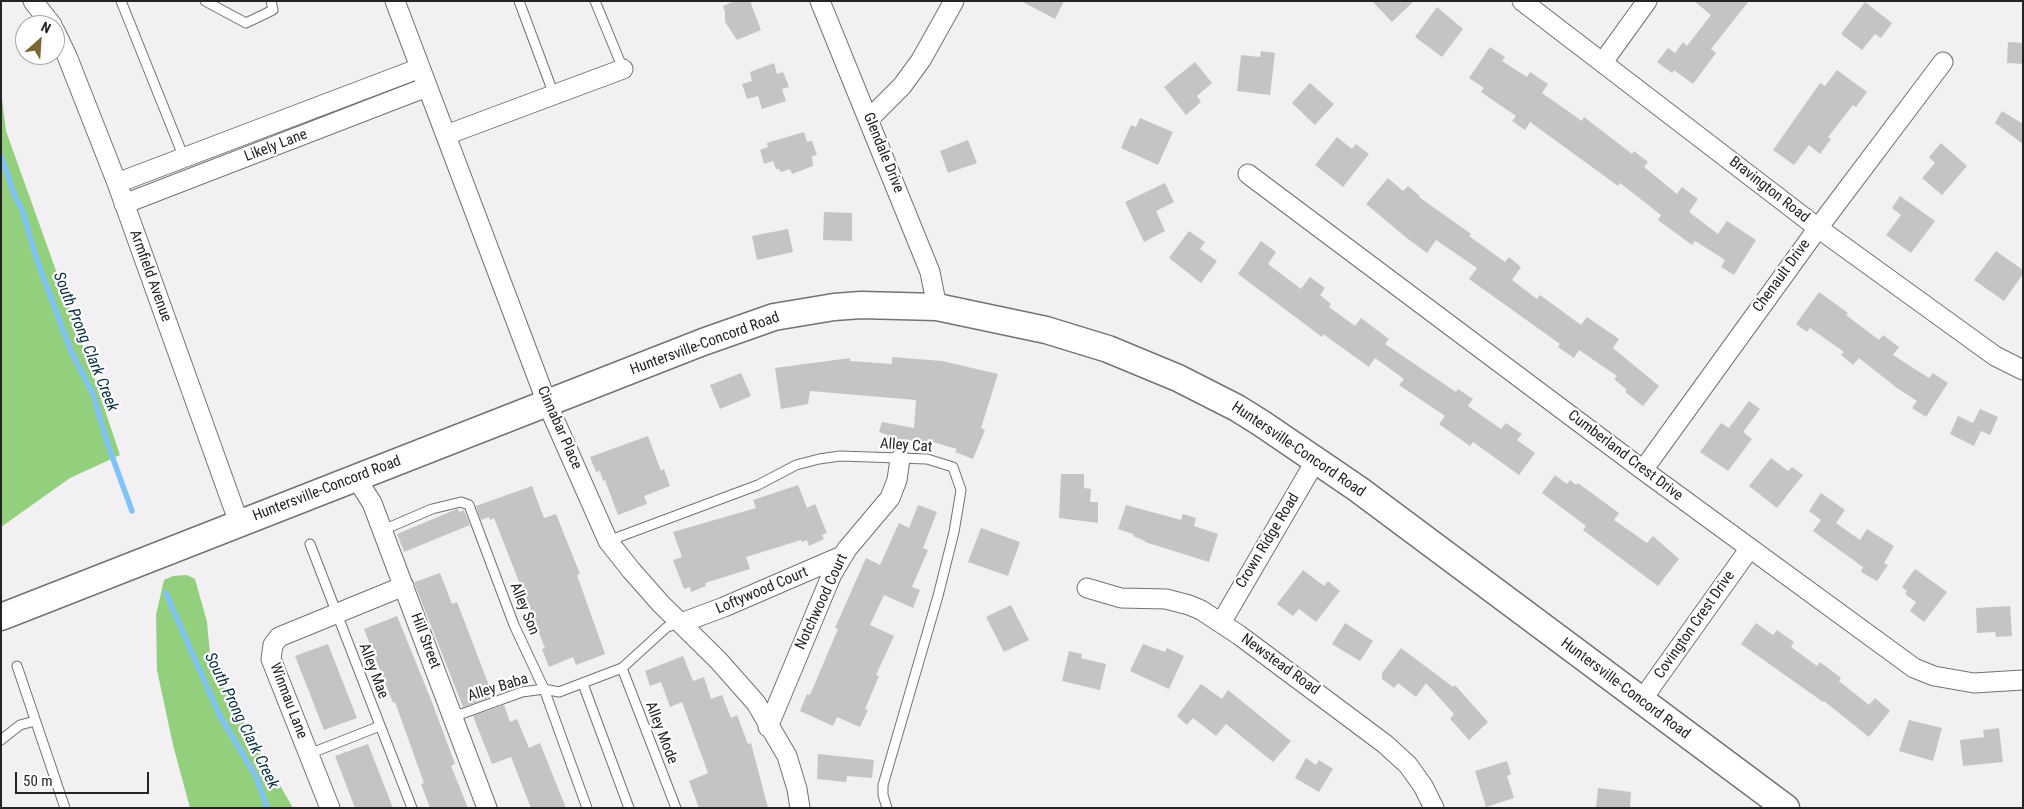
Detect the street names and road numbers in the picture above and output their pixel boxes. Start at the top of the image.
street label: Glendale Drive [859,110,907,196]
street label: Likely Lane [242,126,310,166]
street label: Bravington Road [1725,153,1813,227]
street label: Armfield Avenue [125,228,175,324]
street label: Chenault Drive [1750,236,1814,316]
street label: Huntersville-Concord Road [628,309,782,379]
street label: Cinnabar Place [533,384,585,472]
street label: Huntersville-Concord Road [1228,399,1368,501]
street label: Cumberland Crest Drive [1564,407,1686,505]
street label: Alley Cat [879,435,933,457]
street label: Huntersville-Concord Road [250,452,404,526]
street label: Crown Ridge Road [1233,490,1303,592]
street label: Notchwood Court [792,551,852,653]
street label: Loftywood Court [713,563,811,619]
street label: Covington Crest Drive [1651,568,1739,682]
street label: Alley Son [505,580,543,638]
street label: Hill Street [406,611,444,671]
street label: Newstead Road [1237,631,1323,699]
street label: Huntersville-Concord Road [1557,634,1693,744]
street label: Alley Mae [354,641,392,701]
street label: Winmau Lane [265,660,311,742]
street label: Alley Baba [466,670,530,706]
street label: Alley Mode [641,699,681,767]

